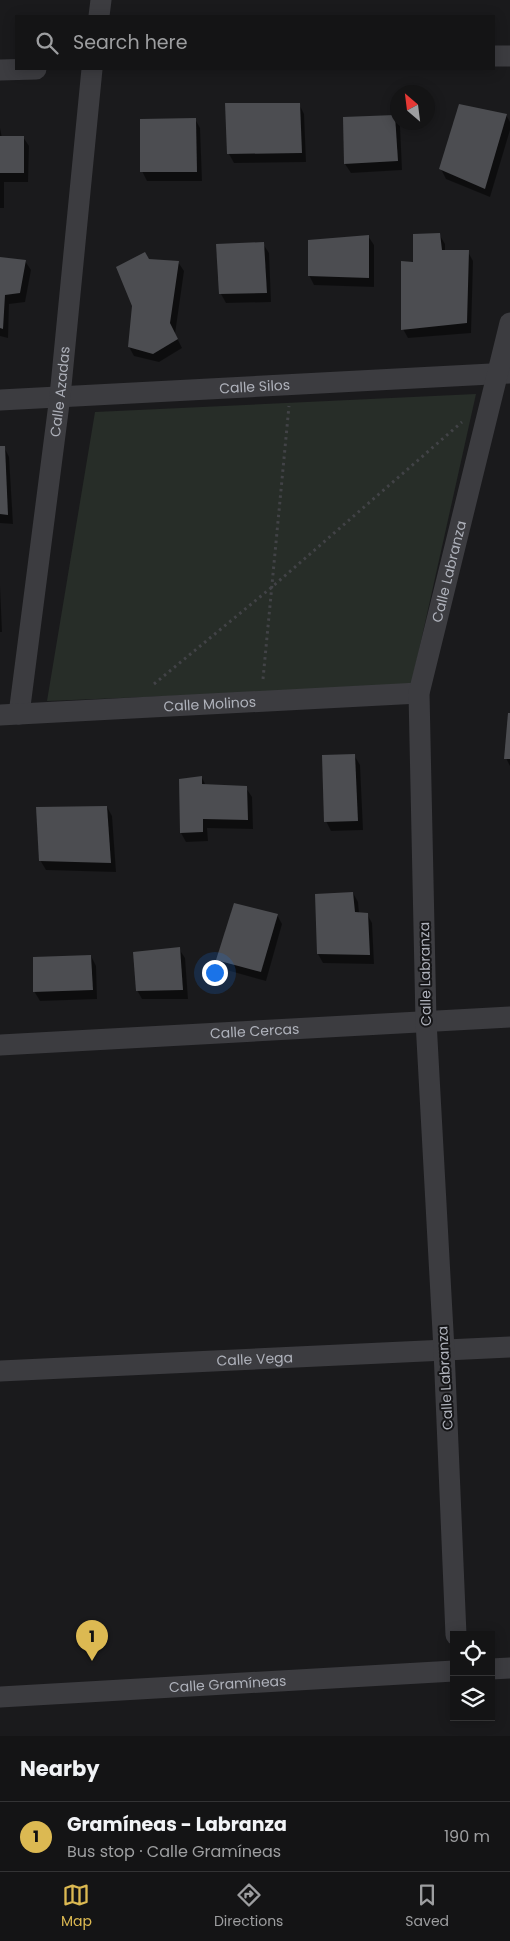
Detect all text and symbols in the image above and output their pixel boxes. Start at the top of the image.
search box [15,15,495,70]
icon: search [33,29,61,57]
text: Search here [73,29,187,56]
north arrow [390,85,435,130]
street label: Calle Azadas [45,345,75,438]
street label: Calle Silos [219,375,291,398]
street label: Calle Labranza [427,518,471,624]
street label: Calle Molinos [163,692,257,716]
street label: Calle Labranza [414,922,436,1026]
your location [202,960,228,986]
street label: Calle Cercas [209,1019,300,1043]
street label: Calle Labranza [432,1326,458,1430]
street label: Calle Vega [216,1347,294,1371]
pin: 1 [76,1620,108,1661]
map controls [450,1631,495,1721]
button: locate [450,1631,495,1676]
street label: Calle Gramíneas [168,1671,287,1697]
button: layers [450,1676,495,1721]
text: Nearby [20,1754,100,1783]
text: Gramíneas - Labranza [67,1811,287,1838]
text: 1 [33,1825,39,1848]
text: 190 m [444,1825,490,1848]
text: Bus stop · Calle Gramíneas [67,1840,281,1863]
tab: Map [61,1881,92,1932]
tab: Directions [214,1881,283,1932]
tab: Saved [405,1881,449,1932]

